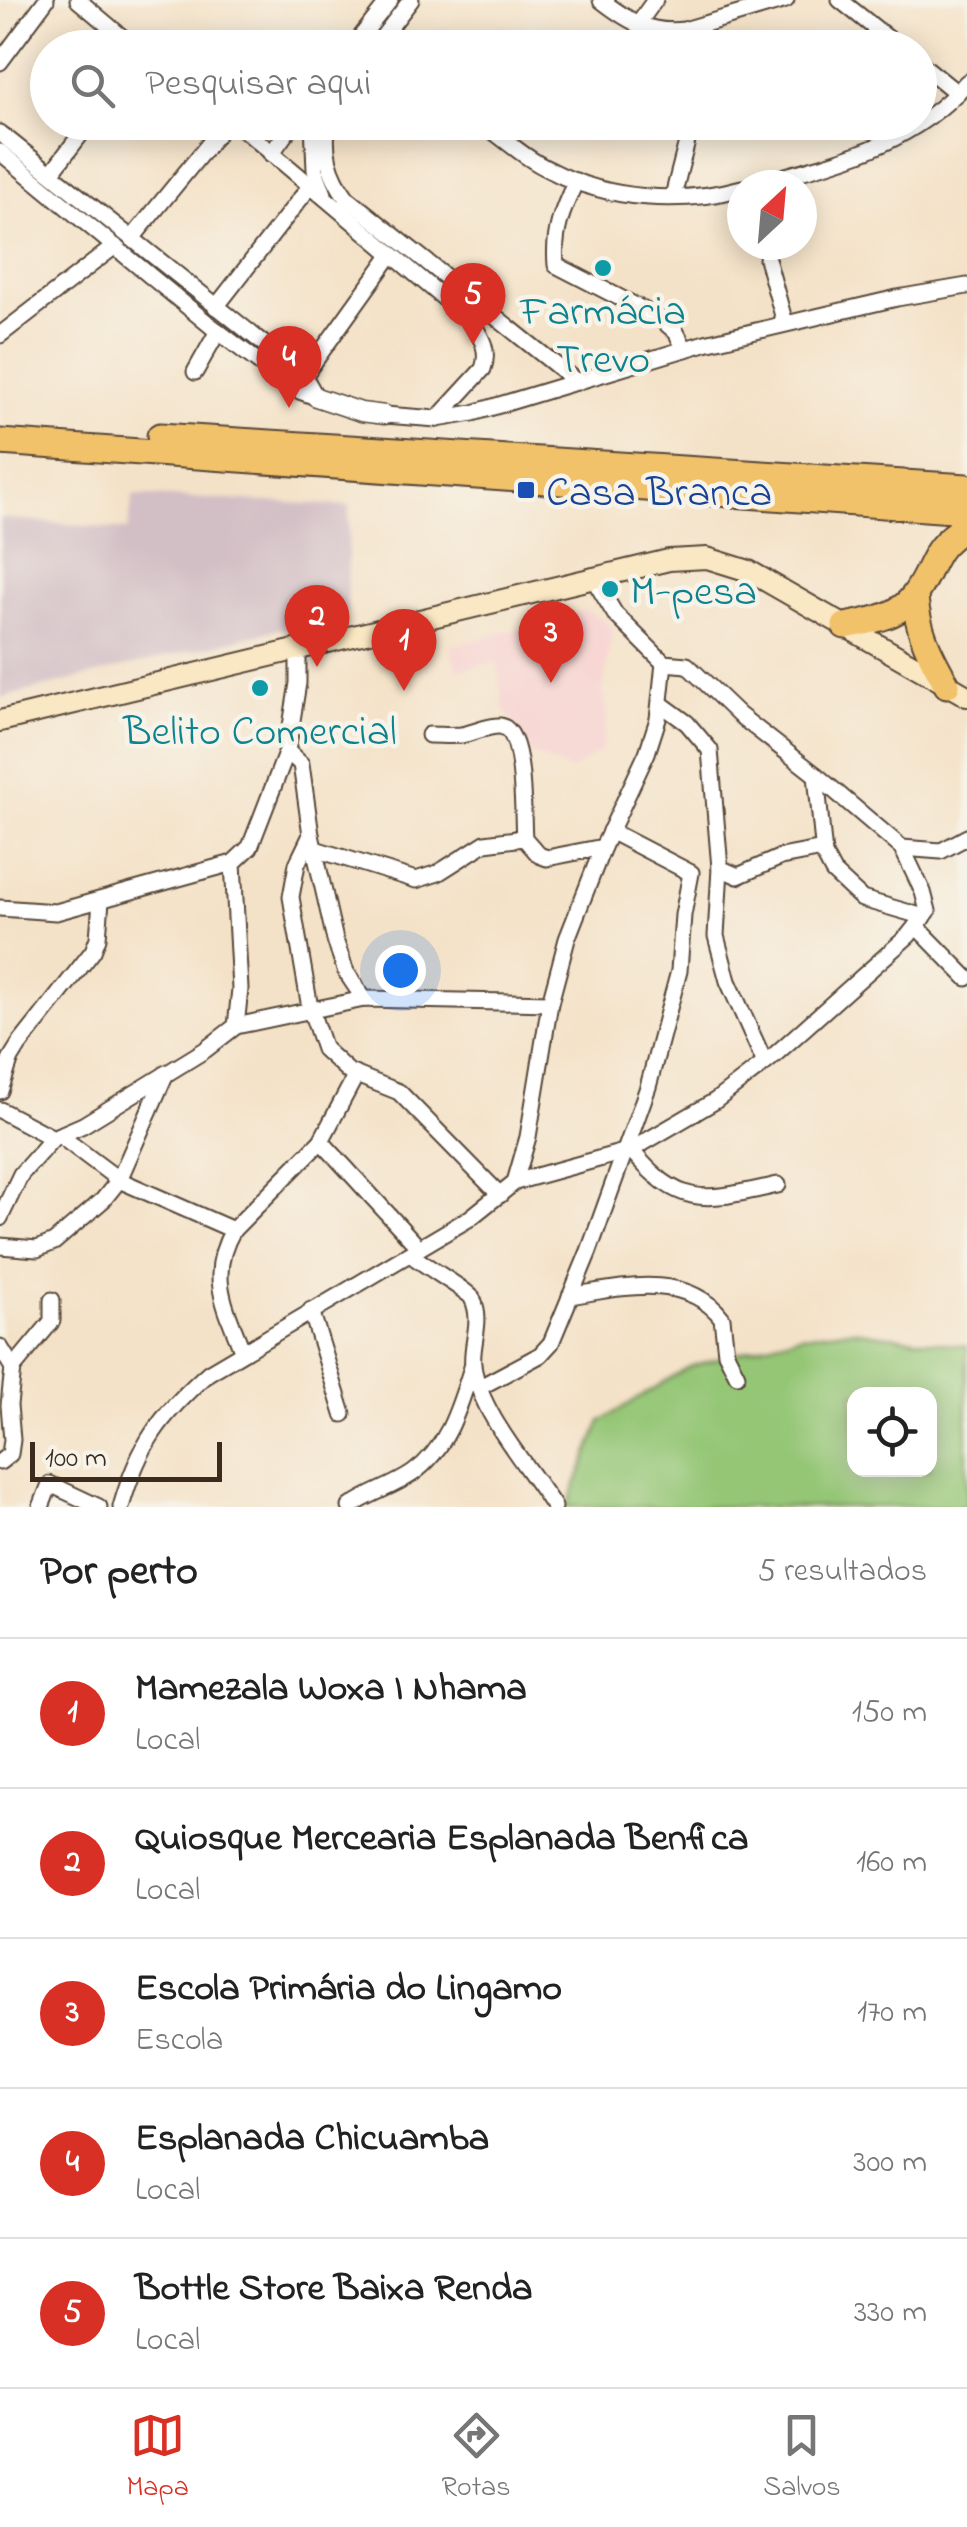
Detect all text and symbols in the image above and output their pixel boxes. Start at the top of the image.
search box [30,30,937,140]
text: Pesquisar aqui [145,57,371,113]
icon: search [65,58,120,113]
north arrow [727,170,817,260]
marker: Farmácia Trevo [592,257,614,279]
pin: 5 [440,262,506,345]
place label: Farmácia Trevo [519,283,686,392]
pin: 4 [256,326,322,408]
place label: Casa Branca [546,464,772,525]
marker: Casa Branca [515,479,537,501]
place label: M-pesa [630,563,757,624]
marker: M-pesa [599,578,621,600]
pin: 2 [284,584,350,667]
pin: 3 [518,600,584,683]
pin: 1 [372,608,436,691]
marker: Belito Comercial [249,677,271,699]
place label: Belito Comercial [122,703,397,764]
your location [375,945,426,996]
map controls [847,1387,937,1477]
button: locate [847,1387,937,1477]
scale bar [30,1437,222,1482]
text: 100 m [45,1439,107,1480]
text: Por perto [40,1542,198,1603]
text: 5 resultados [758,1549,927,1596]
text: Mamezala Woxa I Nhama [135,1662,527,1718]
text: 1 [67,1690,78,1737]
text: 150 m [852,1690,927,1737]
text: Local [135,1718,200,1765]
text: Quiosque Mercearia Esplanada Benfica [135,1812,749,1868]
text: 2 [65,1840,80,1887]
text: 160 m [856,1840,927,1887]
text: Local [135,1868,200,1915]
text: Escola Primária do Lingamo [135,1962,562,2018]
text: 3 [66,1990,79,2037]
text: 170 m [857,1990,927,2037]
text: Escola [135,2018,223,2065]
text: Esplanada Chicuamba [135,2112,489,2168]
text: 4 [66,2140,79,2187]
text: 300 m [853,2140,927,2187]
text: Local [135,2168,200,2215]
text: Bottle Store Baixa Renda [135,2262,533,2318]
text: 5 [63,2290,82,2337]
text: 330 m [854,2290,927,2337]
text: Local [135,2318,200,2365]
tab: Mapa [126,2408,189,2509]
tab: Rotas [442,2408,510,2509]
tab: Salvos [763,2408,841,2509]

